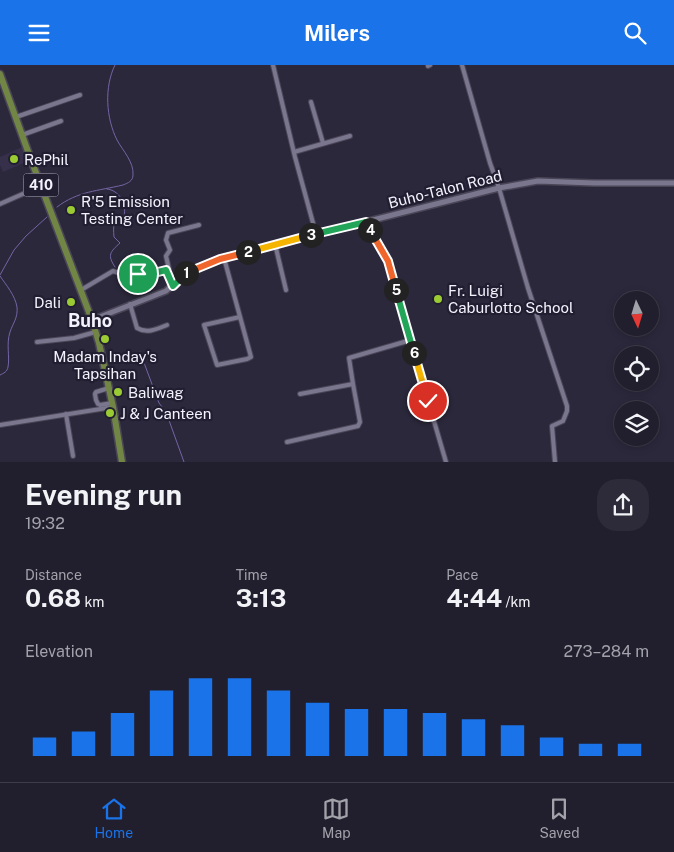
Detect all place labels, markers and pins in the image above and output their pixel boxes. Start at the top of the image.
place label: RePhil [24,151,69,168]
marker: RePhil [8,153,20,165]
place label: R'5 Emission Testing Center [81,193,183,227]
marker: R'5 Emission Testing Center [65,204,77,216]
pin: 4 [358,217,382,243]
pin: 3 [298,223,324,247]
pin: 2 [236,239,260,265]
pin [117,253,159,295]
pin: 1 [174,261,198,285]
pin: 5 [384,277,408,303]
place label: Fr. Luigi Caburlotto School [448,282,573,316]
marker: Fr. Luigi Caburlotto School [432,293,444,305]
place label: Dali [34,294,61,311]
marker: Dali [65,296,77,308]
marker: Madam Inday's Tapsihan [99,333,111,345]
pin: 6 [402,341,426,365]
place label: Madam Inday's Tapsihan [53,348,157,382]
pin [407,380,449,422]
place label: Baliwag [128,384,184,401]
marker: Baliwag [112,386,124,398]
place label: J & J Canteen [120,405,211,422]
marker: J & J Canteen [104,407,116,419]

